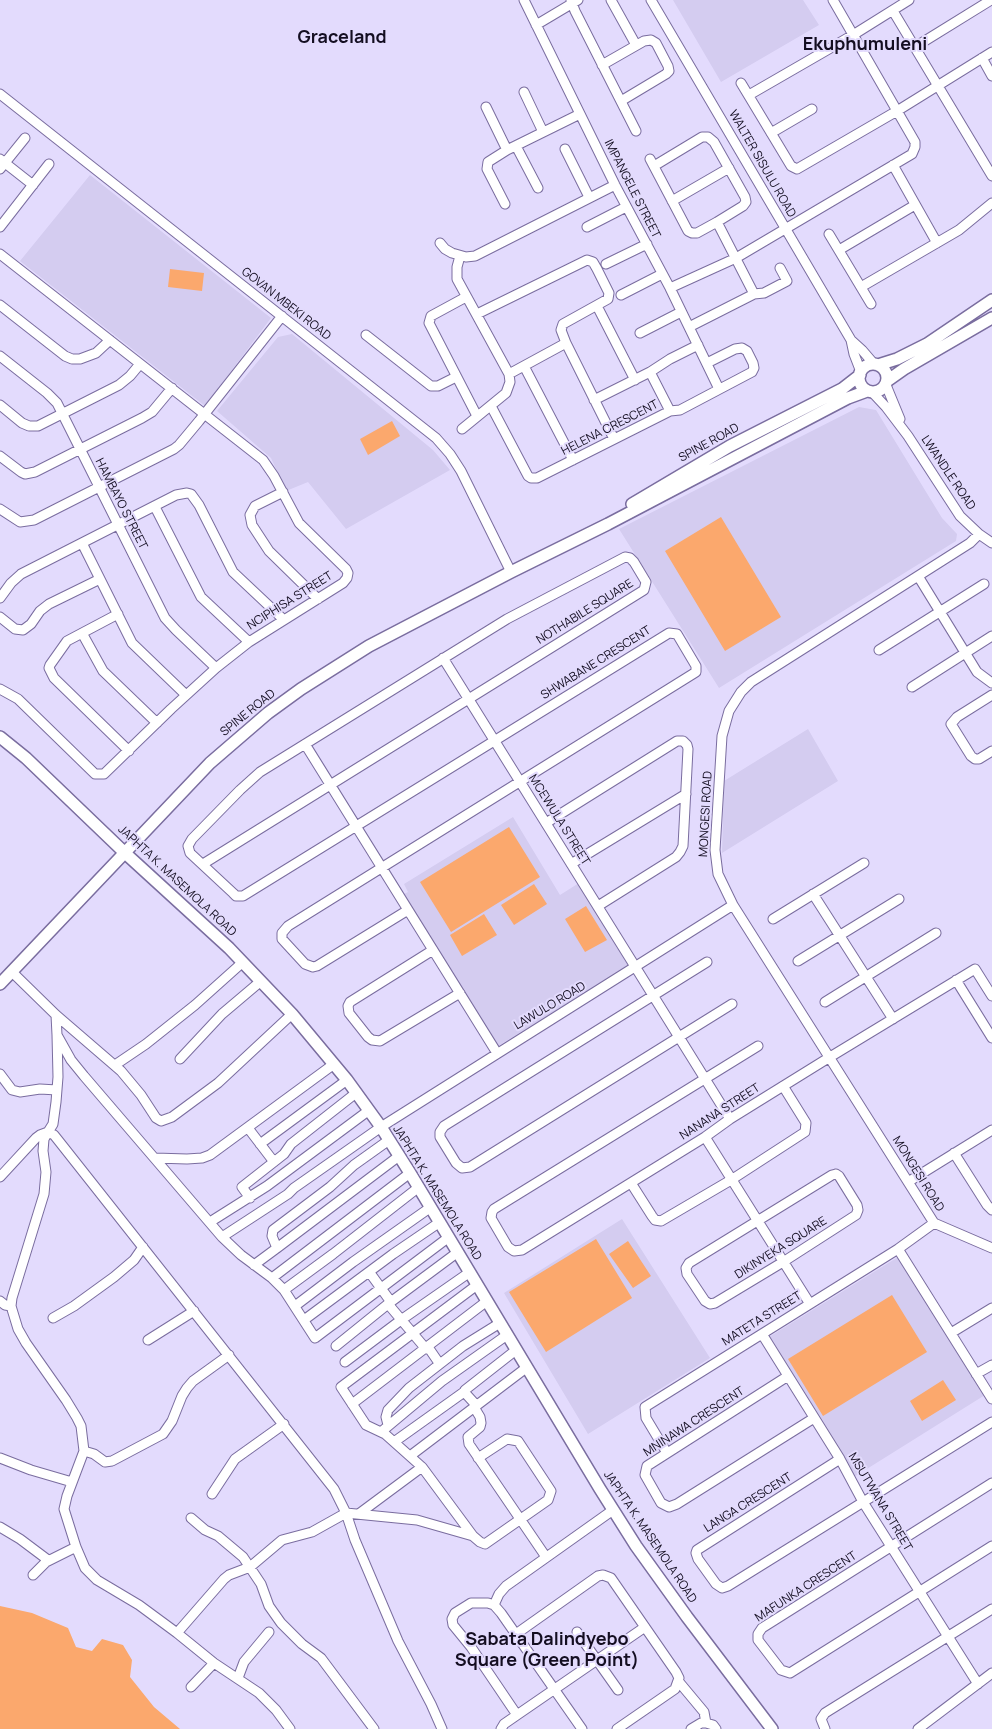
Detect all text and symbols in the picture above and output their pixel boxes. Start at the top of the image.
district label: Graceland [297,27,387,49]
district label: Ekuphumuleni [803,34,927,56]
street label: WALTER SISULU ROAD [725,108,799,220]
street label: IMPANGELE STREET [601,137,663,241]
street label: GOVAN MBEKI ROAD [238,265,334,343]
street label: HELENA CRESCENT [559,397,661,459]
street label: SPINE ROAD [676,421,742,465]
street label: LWANDLE ROAD [918,433,978,513]
street label: HAMBAYO STREET [92,456,150,552]
street label: NCIPHISA STREET [245,569,335,633]
street label: NOTHABILE SQUARE [534,576,636,648]
street label: SHWABANE CRESCENT [538,623,654,703]
street label: SPINE ROAD [218,686,278,740]
street label: MONGESI ROAD [697,771,715,857]
street label: MCEWULA STREET [525,772,593,868]
street label: JAPHTA K. MASEMOLA ROAD [115,822,239,940]
street label: LAWULO ROAD [512,979,588,1033]
street label: NANANA STREET [677,1081,763,1143]
street label: JAPHTA K. MASEMOLA ROAD [390,1123,484,1263]
street label: MONGESI ROAD [889,1134,947,1214]
street label: DIKINYEKA SQUARE [732,1214,830,1282]
street label: MATETA STREET [720,1289,804,1349]
street label: MNINAWA CRESCENT [641,1384,747,1460]
street label: MSUTWANA STREET [845,1450,915,1554]
street label: JAPHTA K. MASEMOLA ROAD [600,1468,700,1606]
street label: LANGA CRESCENT [701,1470,795,1536]
street label: MAFUNKA CRESCENT [752,1549,860,1625]
district label: Sabata Dalindyebo Square (Green Point) [455,1629,639,1672]

